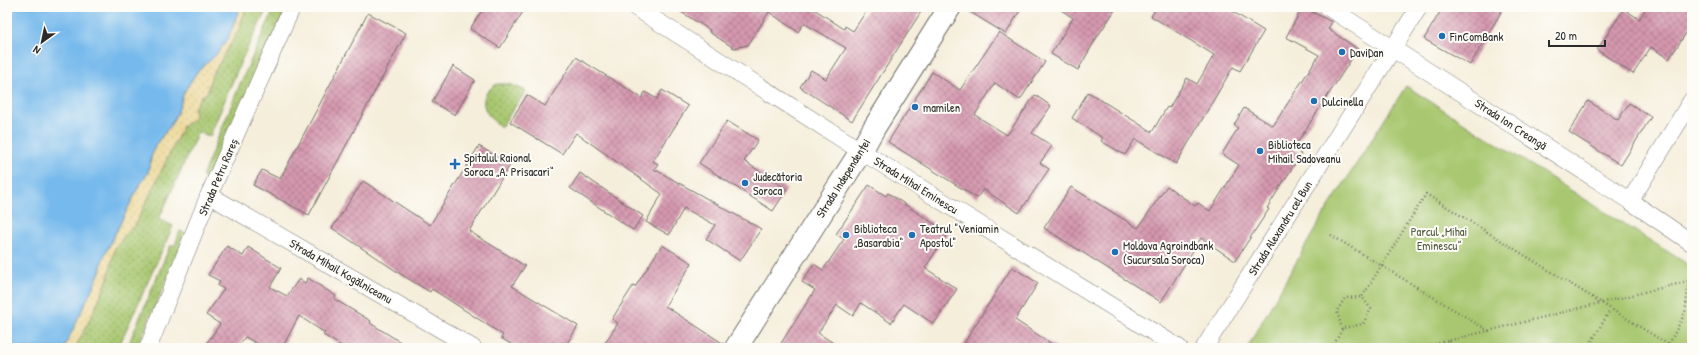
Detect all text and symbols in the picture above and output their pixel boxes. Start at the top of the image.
north arrow [22,22,62,62]
scale bar [1549,22,1605,48]
text: 20 m [1555,27,1577,44]
place label: FinComBank [1449,28,1503,45]
marker: FinComBank [1437,31,1447,41]
text: N [30,43,43,58]
place label: DaviDan [1350,44,1384,61]
marker: DaviDan [1337,47,1347,57]
place label: Dulcinella [1322,93,1363,110]
street label: Strada Ion Creangă [1472,94,1551,154]
marker: Dulcinella [1309,96,1319,106]
place label: mamilen [923,99,960,116]
marker: mamilen [910,102,920,112]
street label: Strada Independenței [812,135,874,221]
street label: Strada Petru Rareș [194,136,242,218]
place label: Biblioteca Mihail Sadoveanu [1268,136,1341,167]
marker: Biblioteca Mihail Sadoveanu [1255,146,1265,156]
place label: Spitalul Raional Soroca „A. Prisacari“ [464,149,554,180]
street label: Strada Mihai Eminescu [871,152,962,218]
marker: Spitalul Raional Soroca „A. Prisacari“ [449,158,461,170]
place label: Judecătoria Soroca [753,168,802,199]
street label: Strada Alexandru cel Bun [1244,177,1316,279]
marker: Judecătoria Soroca [740,178,750,188]
place label: Biblioteca „Basarabia“ [854,220,903,251]
place label: Teatrul "Veniamin Apostol" [920,220,999,251]
park label: Parcul „Mihai Eminescu” [1411,223,1467,254]
marker: Biblioteca „Basarabia“ [841,230,851,240]
marker: Teatrul "Veniamin Apostol" [907,230,917,240]
street label: Strada Mihail Kogălniceanu [286,235,396,307]
place label: Moldova Agroindbank (Sucursala Soroca) [1123,237,1213,268]
marker: Moldova Agroindbank (Sucursala Soroca) [1110,247,1120,257]

